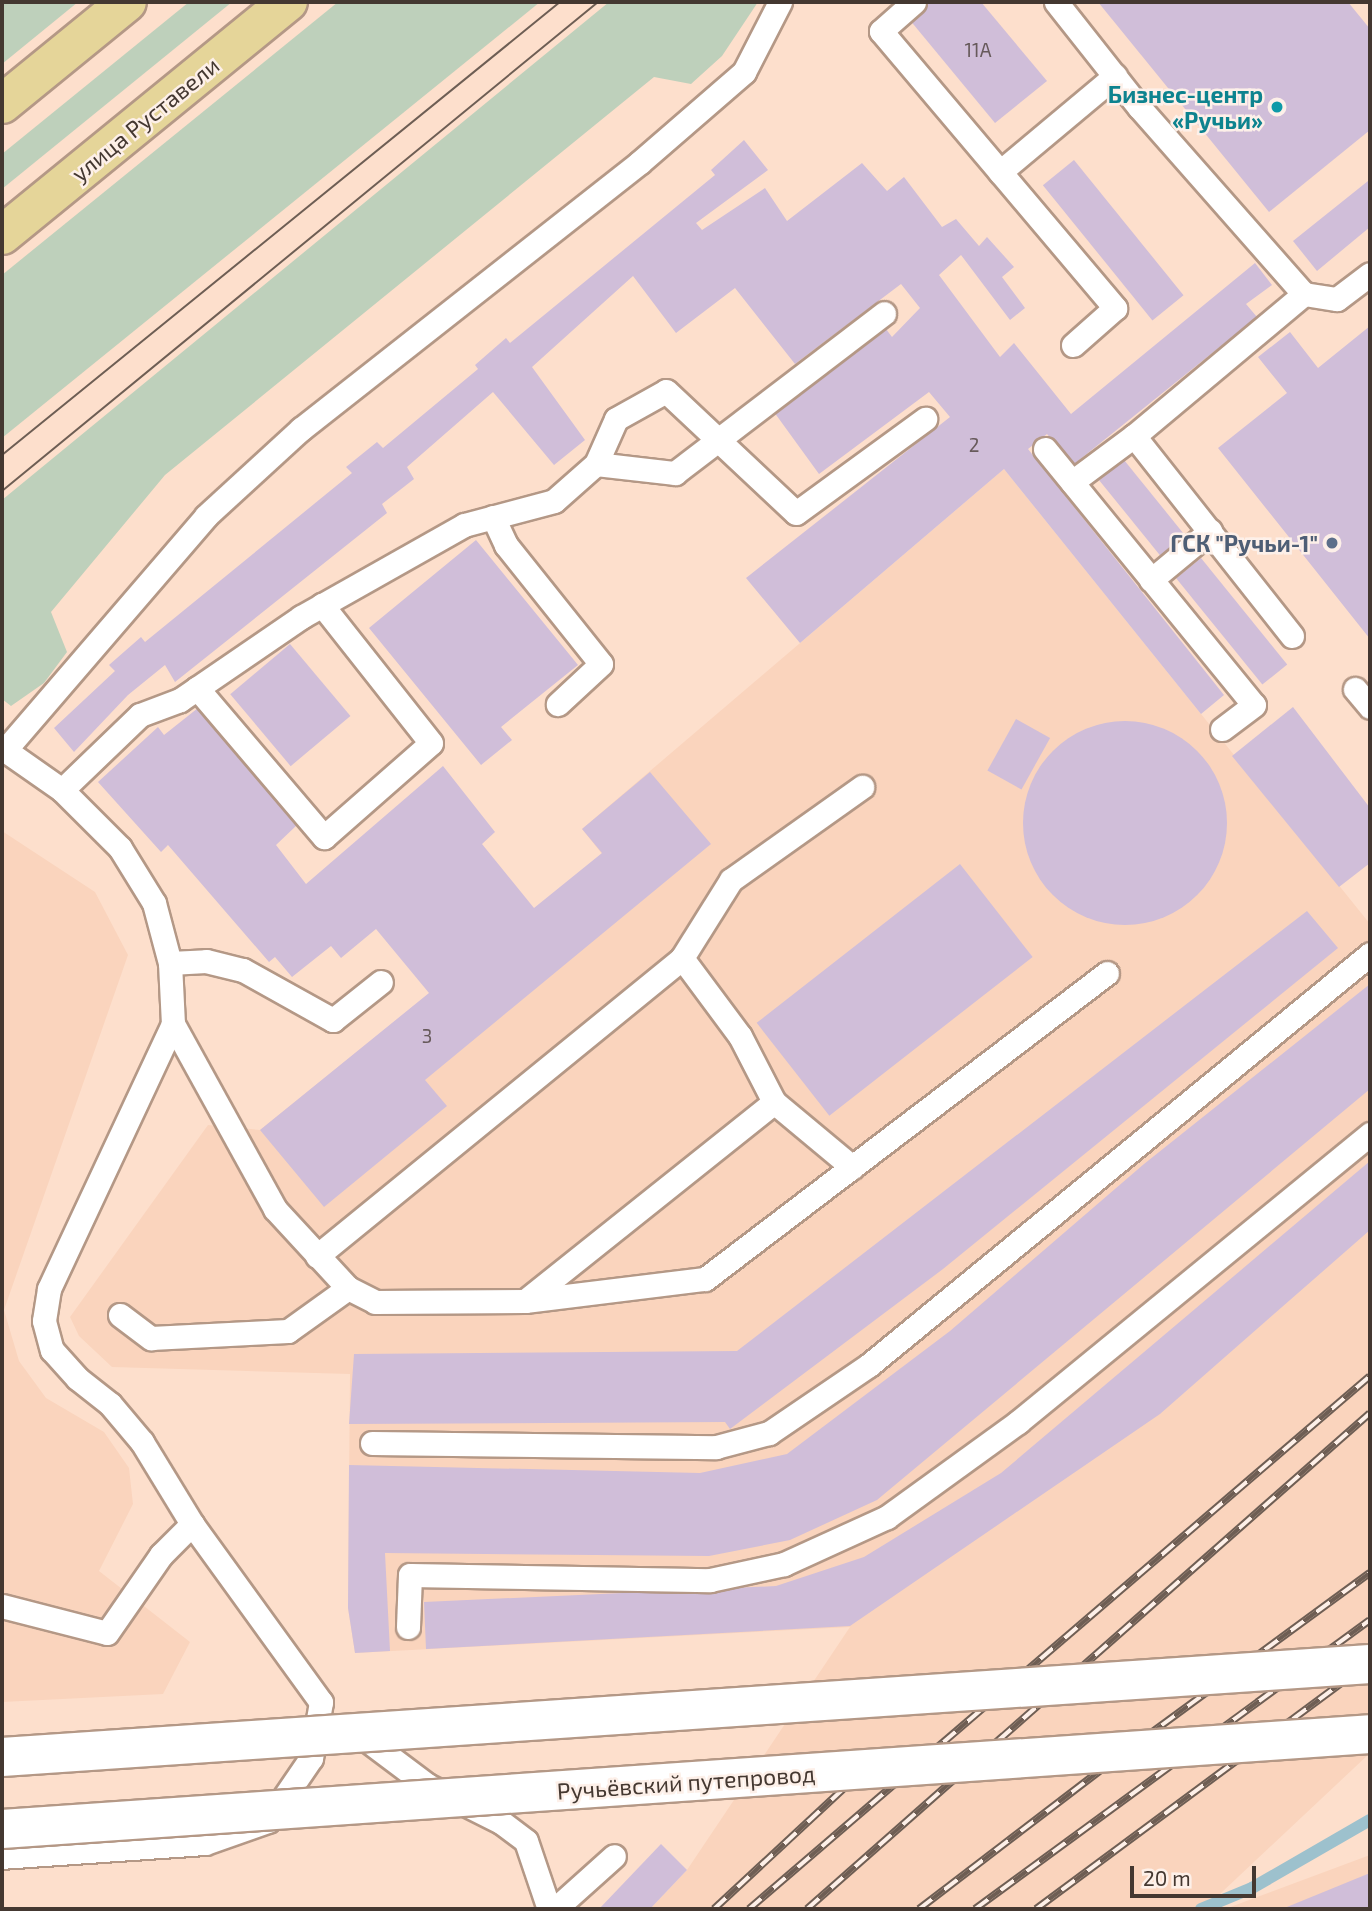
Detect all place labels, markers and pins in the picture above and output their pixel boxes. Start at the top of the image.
place label: Бизнес-центр «Ручьи» [1108,80,1263,134]
marker: Бизнес-центр «Ручьи» [1269,99,1285,115]
place label: ГСК "Ручьи-1" [1170,529,1318,557]
marker: ГСК "Ручьи-1" [1324,535,1340,551]

